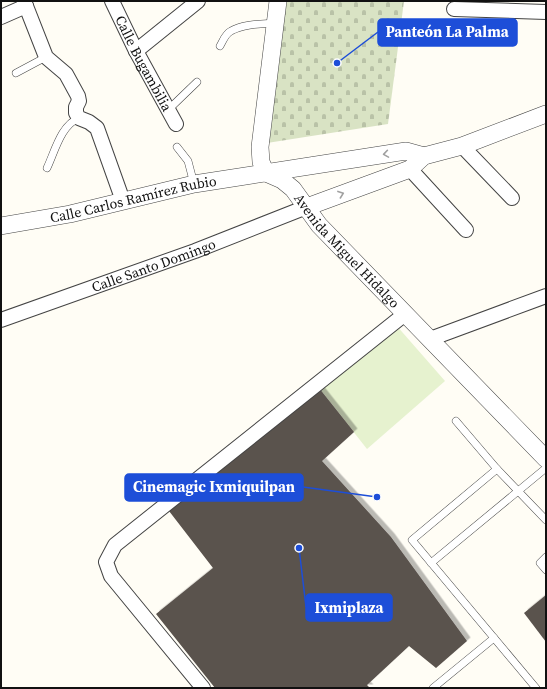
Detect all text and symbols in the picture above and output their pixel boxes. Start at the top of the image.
street label: Calle Bugambilia [110,12,178,116]
callout: Panteón La Palma [378,19,517,46]
text: Panteón La Palma [385,21,510,42]
one-way arrow [382,149,389,158]
street label: Calle Carlos Ramírez Rubio [48,171,218,227]
street label: Avenida Miguel Hidalgo [289,189,404,313]
one-way arrow [337,191,344,199]
street label: Calle Santo Domingo [89,234,219,297]
callout: Cinemagic Ixmiquilpan [125,474,303,501]
text: Cinemagic Ixmiquilpan [133,476,295,497]
callout: Ixmiplaza [306,594,392,621]
text: Ixmiplaza [314,597,385,618]

